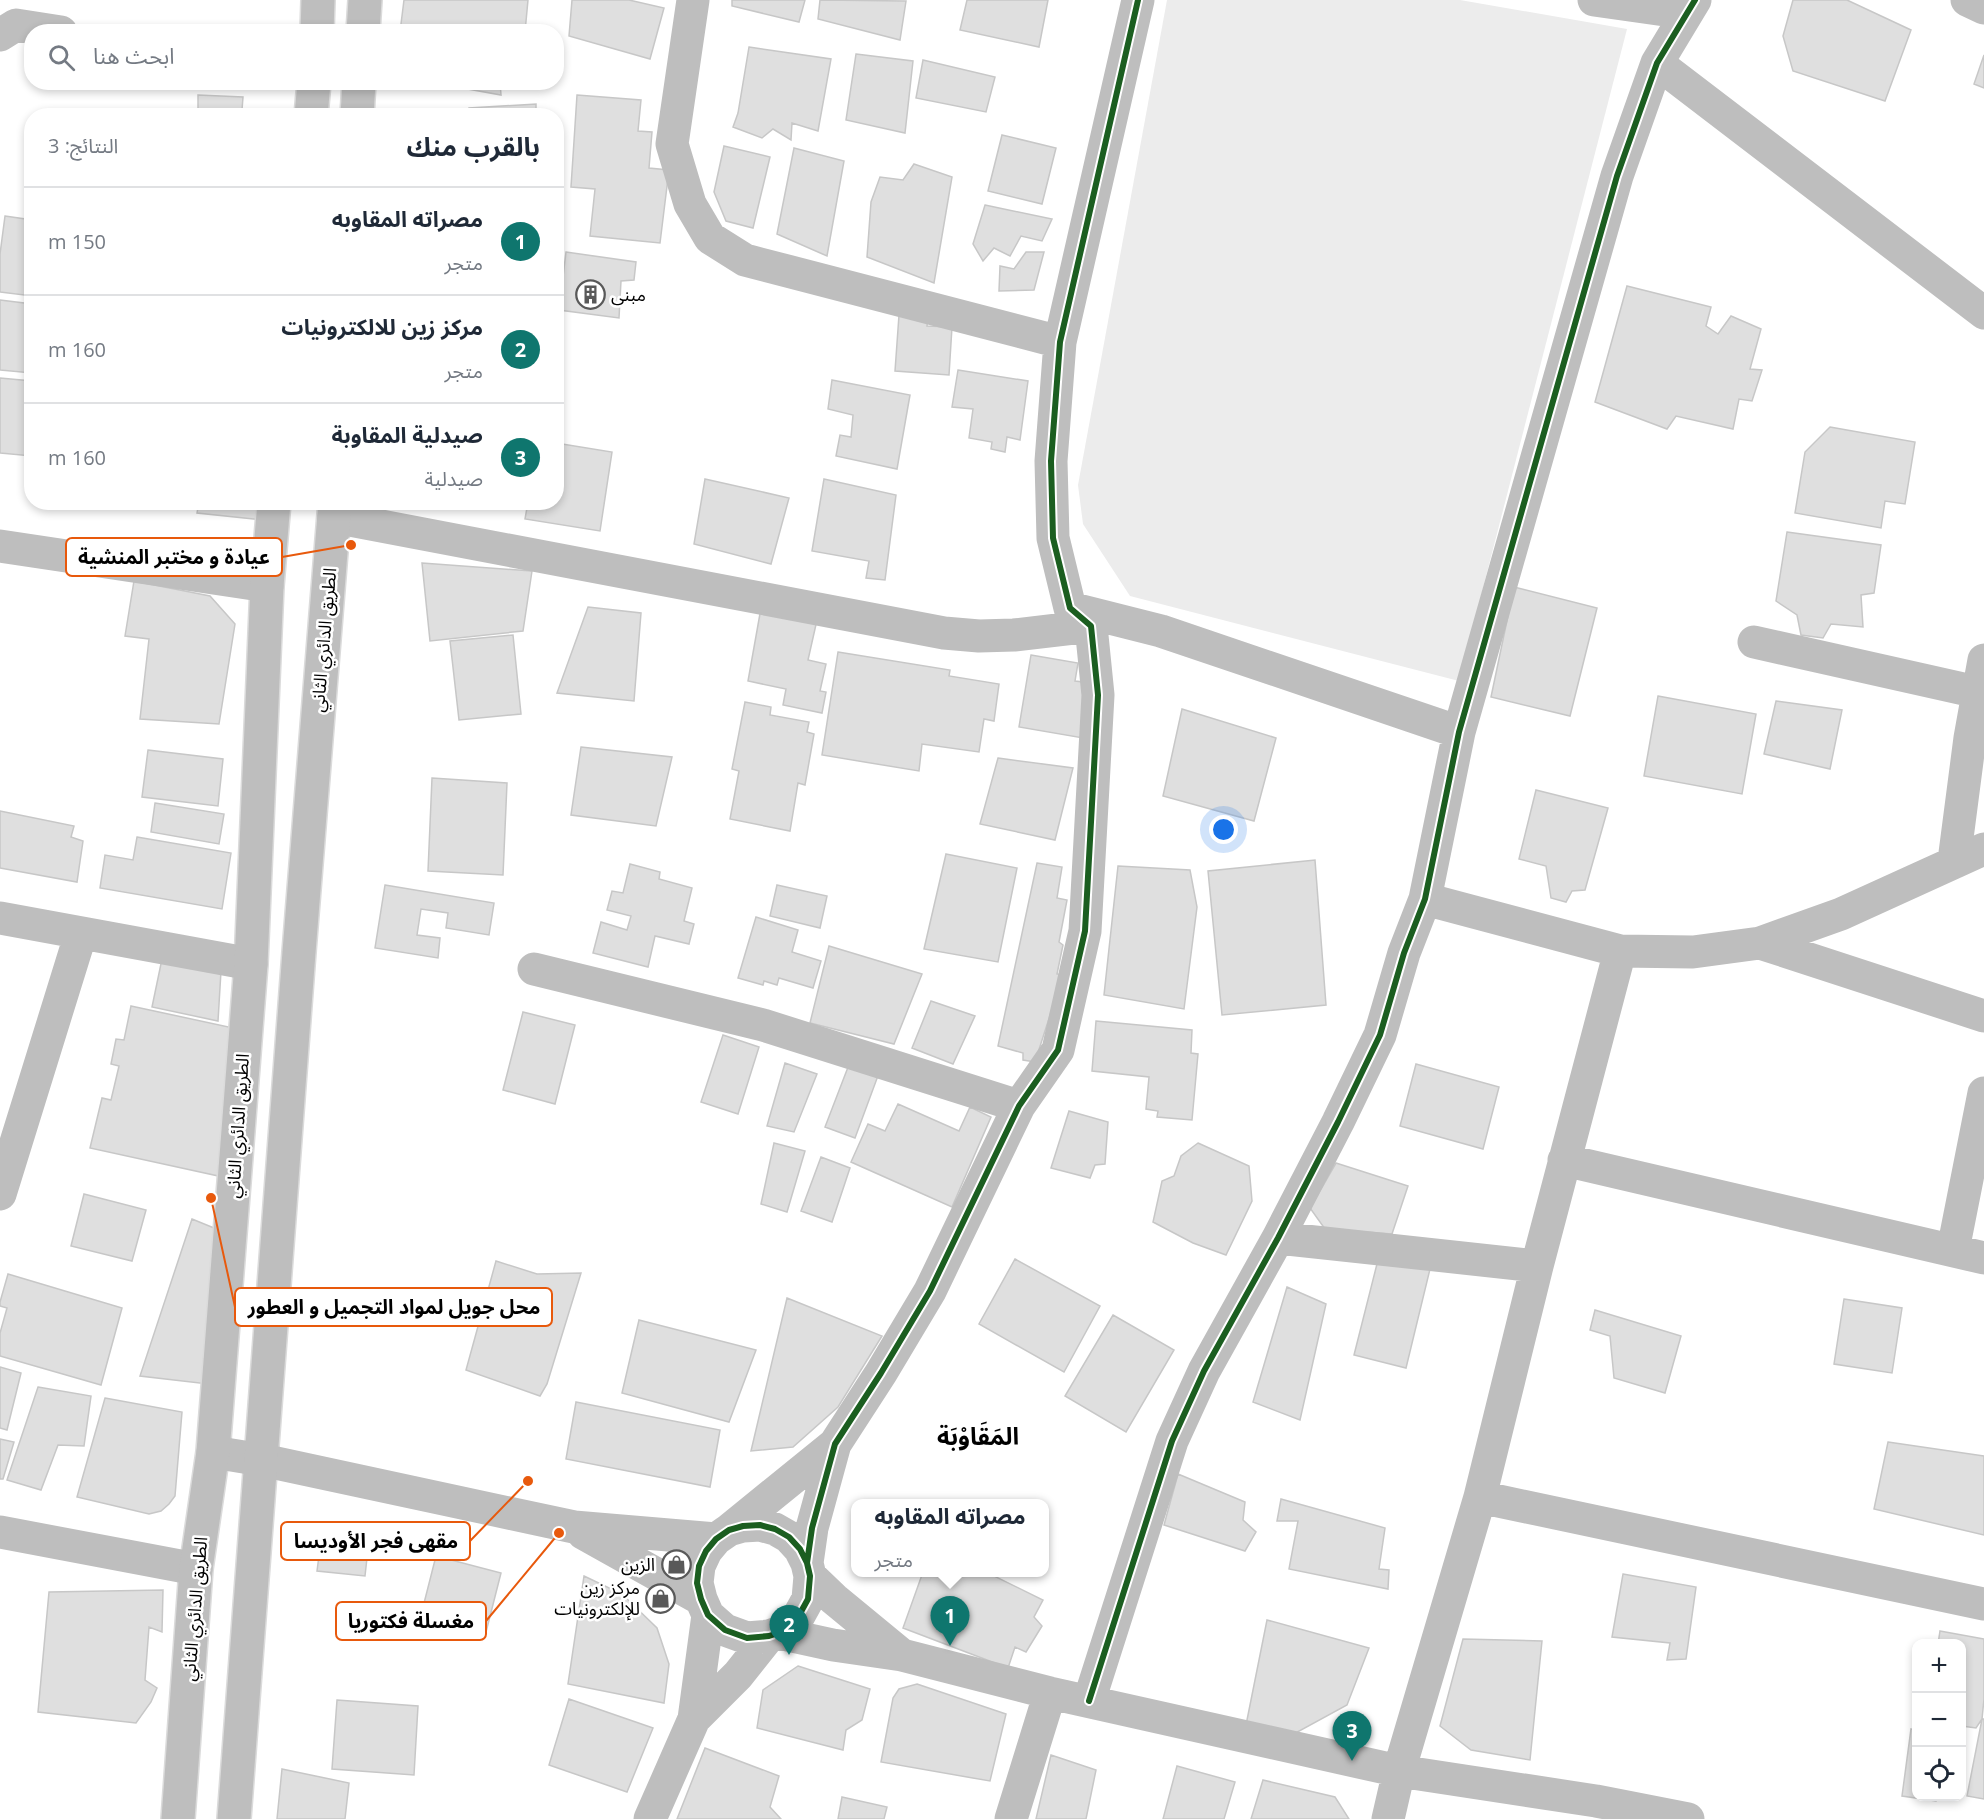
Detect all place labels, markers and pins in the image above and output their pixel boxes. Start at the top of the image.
building icon: مبنى [574,279,606,311]
place label: مبنى [611,282,646,306]
callout: عيادة و مختبر المنشية [66,538,282,576]
callout: محل جويل لمواد التجميل و العطور [235,1288,552,1326]
callout: مقهى فجر الأوديسا [281,1522,470,1560]
shop icon: الزين [660,1549,692,1581]
place label: الزين [621,1552,655,1576]
place label: مركز زين للإلكترونيات [554,1575,640,1621]
shop icon: مركز زين للإلكترونيات [645,1582,677,1614]
pin: 1 [930,1596,970,1646]
callout: مغسلة فكتوريا [336,1602,486,1640]
pin: 2 [770,1606,808,1655]
pin: 3 [1332,1712,1372,1761]

